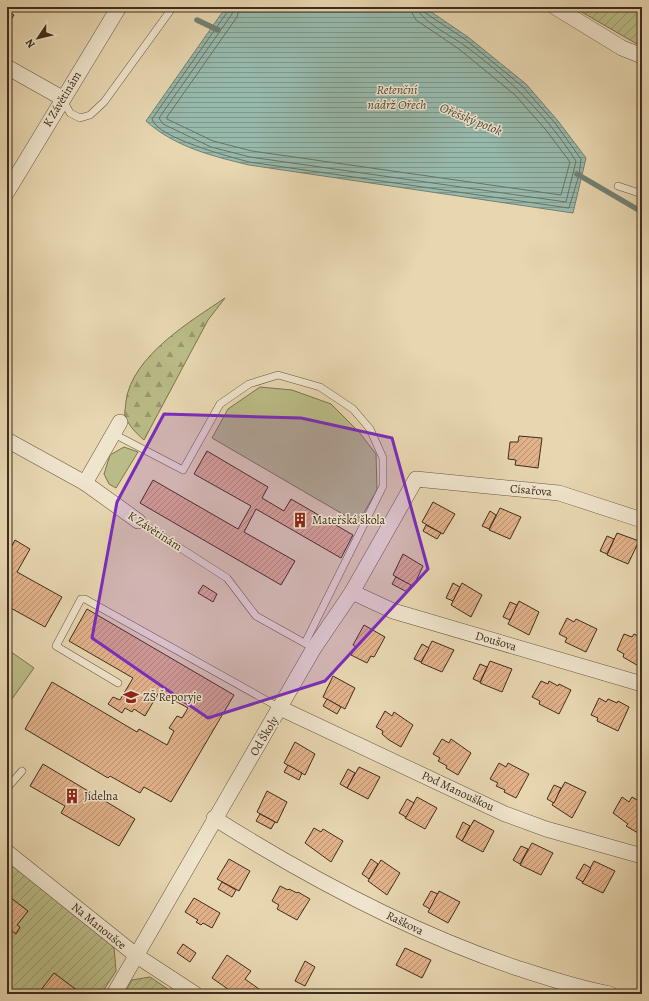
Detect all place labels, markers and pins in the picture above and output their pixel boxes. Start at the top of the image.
building icon: Mateřská škola [291,511,309,529]
place label: Mateřská škola [312,512,386,528]
school or university icon: ZŠ Řeporyje [122,688,140,706]
place label: ZŠ Řeporyje [143,689,202,705]
building icon: Jídelna [63,787,81,805]
place label: Jídelna [84,788,118,804]

